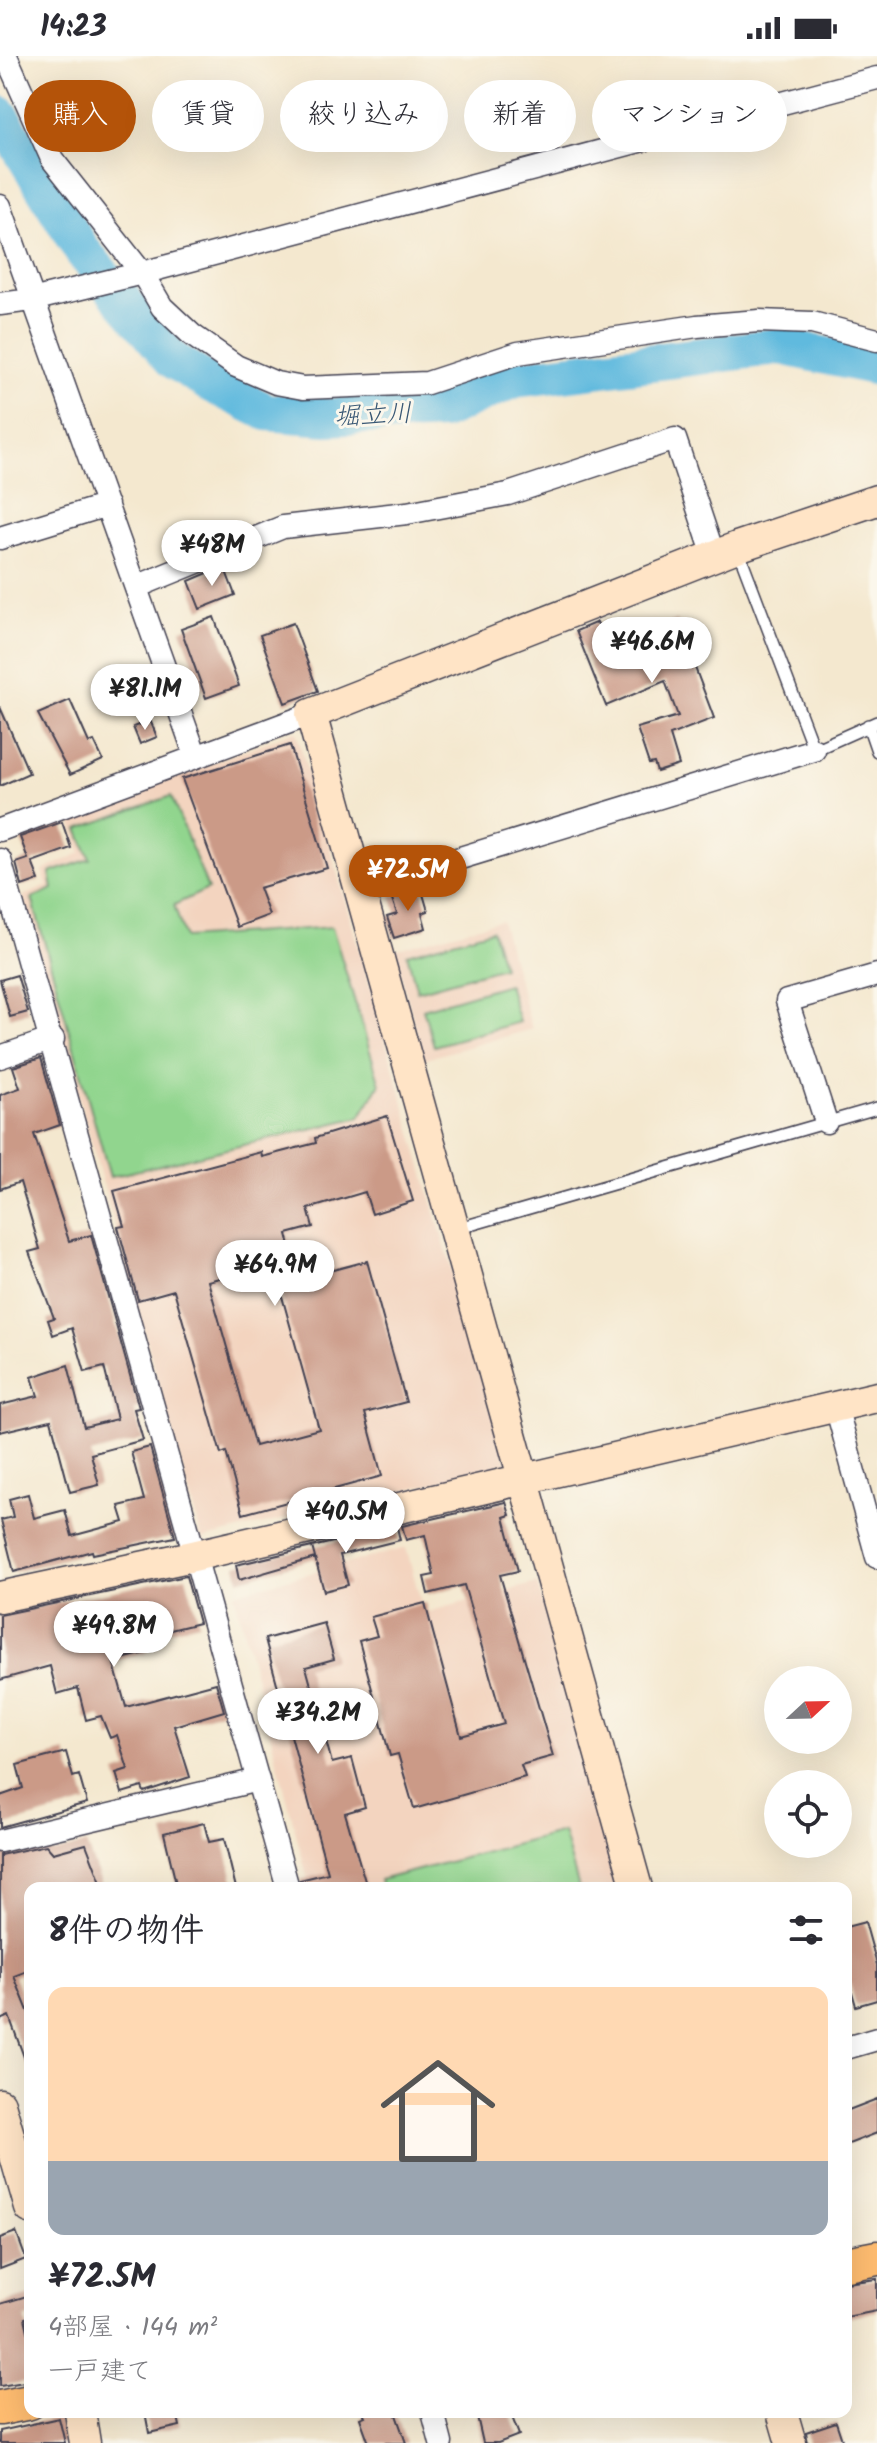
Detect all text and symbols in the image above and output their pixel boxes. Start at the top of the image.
text: 14:23 [40,4,107,52]
chip: 購入 [24,80,136,152]
chip: 賃貸 [152,80,264,152]
chip: 絞り込み [280,80,448,152]
chip: 新着 [464,80,576,152]
chip: マンション [592,80,787,152]
water label: 堀立川 [333,393,413,439]
pin: ¥48M [165,520,259,588]
text: ¥48M [179,525,245,567]
pin: ¥46.6M [587,617,717,685]
text: ¥46.6M [610,622,694,664]
pin: ¥81.1M [80,664,210,732]
text: ¥81.1M [109,669,181,711]
pin: ¥72.5M [343,845,473,913]
text: ¥72.5M [367,850,449,892]
pin: ¥64.9M [210,1240,340,1308]
text: ¥64.9M [233,1245,317,1287]
pin: ¥40.5M [281,1487,411,1555]
text: ¥40.5M [305,1492,387,1534]
pin: ¥49.8M [49,1601,179,1669]
text: ¥49.8M [72,1606,156,1648]
north arrow [764,1666,852,1754]
map controls [764,1666,852,1858]
pin: ¥34.2M [253,1688,383,1756]
text: ¥34.2M [275,1693,361,1735]
button: locate [764,1770,852,1858]
text: 8件の物件 [48,1905,204,1959]
icon: filters [784,1908,828,1952]
icon: home [366,2039,510,2183]
text: ¥72.5M [48,2251,156,2305]
text: 4部屋 · 144 m² [48,2307,217,2349]
text: 一戸建て [48,2351,152,2393]

